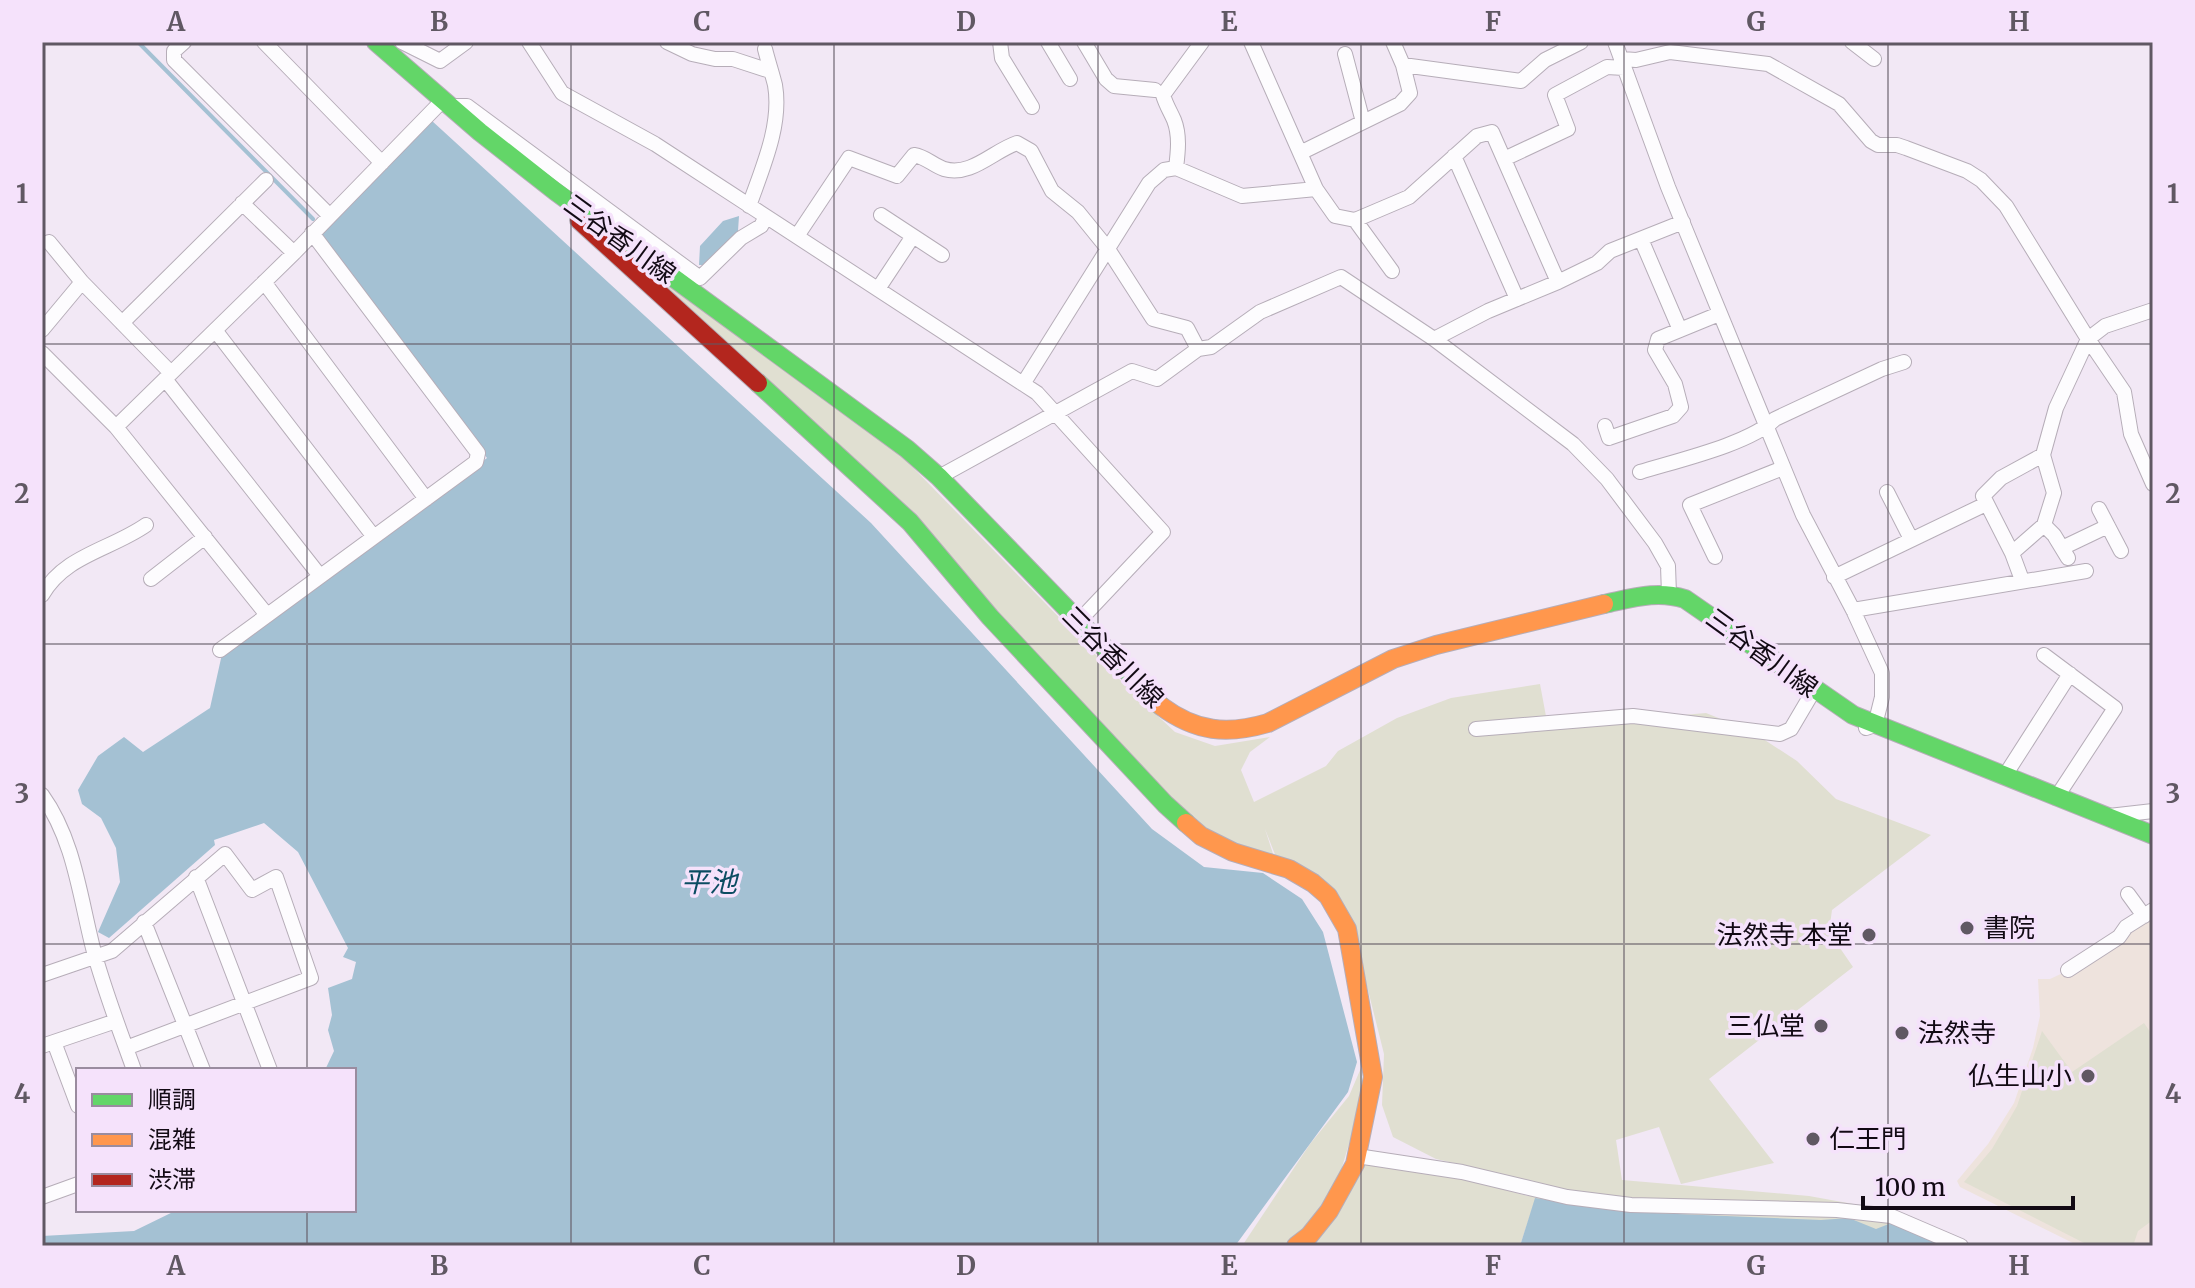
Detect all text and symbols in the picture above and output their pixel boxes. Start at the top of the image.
text: A [166,5,186,38]
text: B [430,5,448,38]
text: C [693,5,711,38]
text: D [956,5,976,38]
text: E [1221,5,1238,38]
text: F [1485,5,1501,38]
text: G [1747,5,1766,38]
text: H [2008,5,2030,38]
text: 1 [16,177,28,210]
text: 1 [2167,177,2179,210]
street label: 三谷香川線 [558,187,683,290]
text: 2 [14,477,30,510]
text: 2 [2165,477,2181,510]
street label: 三谷香川線 [1056,599,1171,714]
street label: 三谷香川線 [1700,601,1825,704]
text: 3 [15,777,29,810]
text: 3 [2166,777,2180,810]
water label: 平池 [681,864,740,900]
place label: 書院 [1983,911,2035,944]
place label: 法然寺 本堂 [1717,918,1853,951]
marker: 書院 [1958,919,1976,937]
marker: 法然寺 本堂 [1860,926,1878,944]
place label: 三仏堂 [1727,1009,1805,1042]
place label: 法然寺 [1918,1016,1996,1049]
marker: 三仏堂 [1812,1017,1830,1035]
marker: 法然寺 [1893,1024,1911,1042]
place label: 仏生山小 [1968,1059,2072,1092]
marker: 仏生山小 [2079,1067,2097,1085]
legend [76,1068,356,1212]
text: 4 [14,1077,31,1110]
text: 4 [2165,1077,2182,1110]
text: 順調 [148,1084,196,1115]
place label: 仁王門 [1829,1122,1907,1155]
text: 混雑 [148,1124,196,1155]
marker: 仁王門 [1804,1130,1822,1148]
scale bar [1863,1160,2073,1210]
text: 渋滞 [148,1164,196,1195]
text: 100 m [1875,1172,1946,1203]
text: A [166,1249,186,1282]
text: B [430,1249,448,1282]
text: C [693,1249,711,1282]
text: D [956,1249,976,1282]
text: E [1221,1249,1238,1282]
text: F [1485,1249,1501,1282]
text: G [1747,1249,1766,1282]
text: H [2008,1249,2030,1282]

